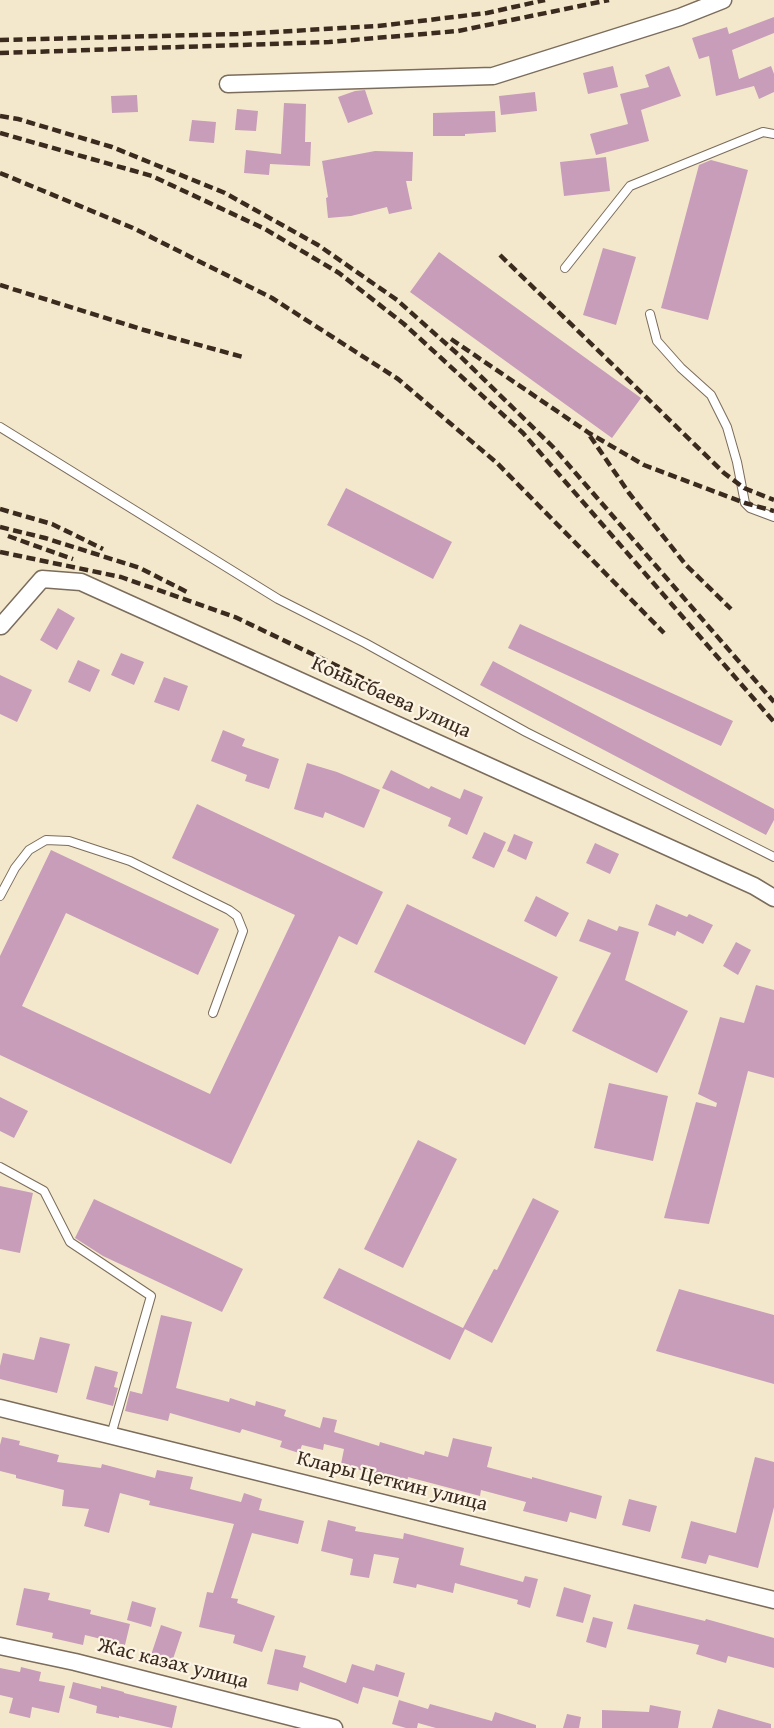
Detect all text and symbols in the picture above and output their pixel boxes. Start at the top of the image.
street label: Конысбаева улица [307,652,475,744]
street label: Клары Цеткин улица [294,1446,490,1518]
street label: Жас казах улица [95,1633,251,1695]

